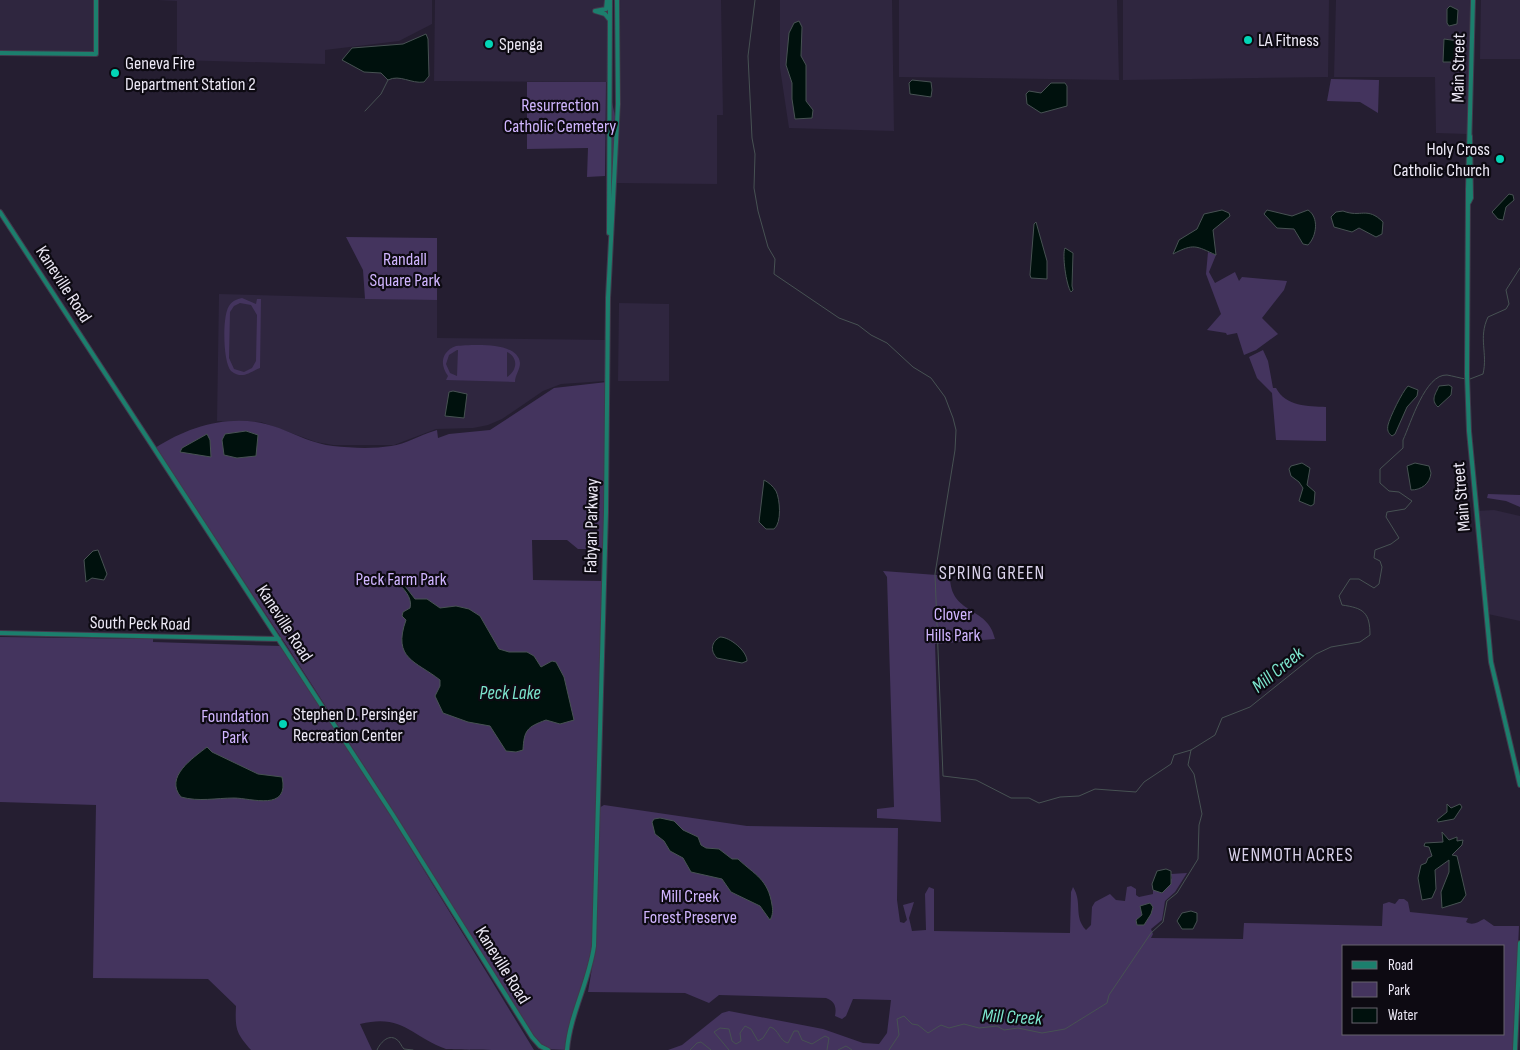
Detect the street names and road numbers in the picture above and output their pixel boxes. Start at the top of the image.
street label: Main Street [1447,33,1470,103]
street label: Kaneville Road [31,242,96,326]
street label: Main Street [1448,461,1475,532]
street label: Fabyan Parkway [580,478,603,574]
street label: Kaneville Road [252,581,317,665]
street label: South Peck Road [90,612,190,635]
street label: Kaneville Road [471,923,535,1008]

